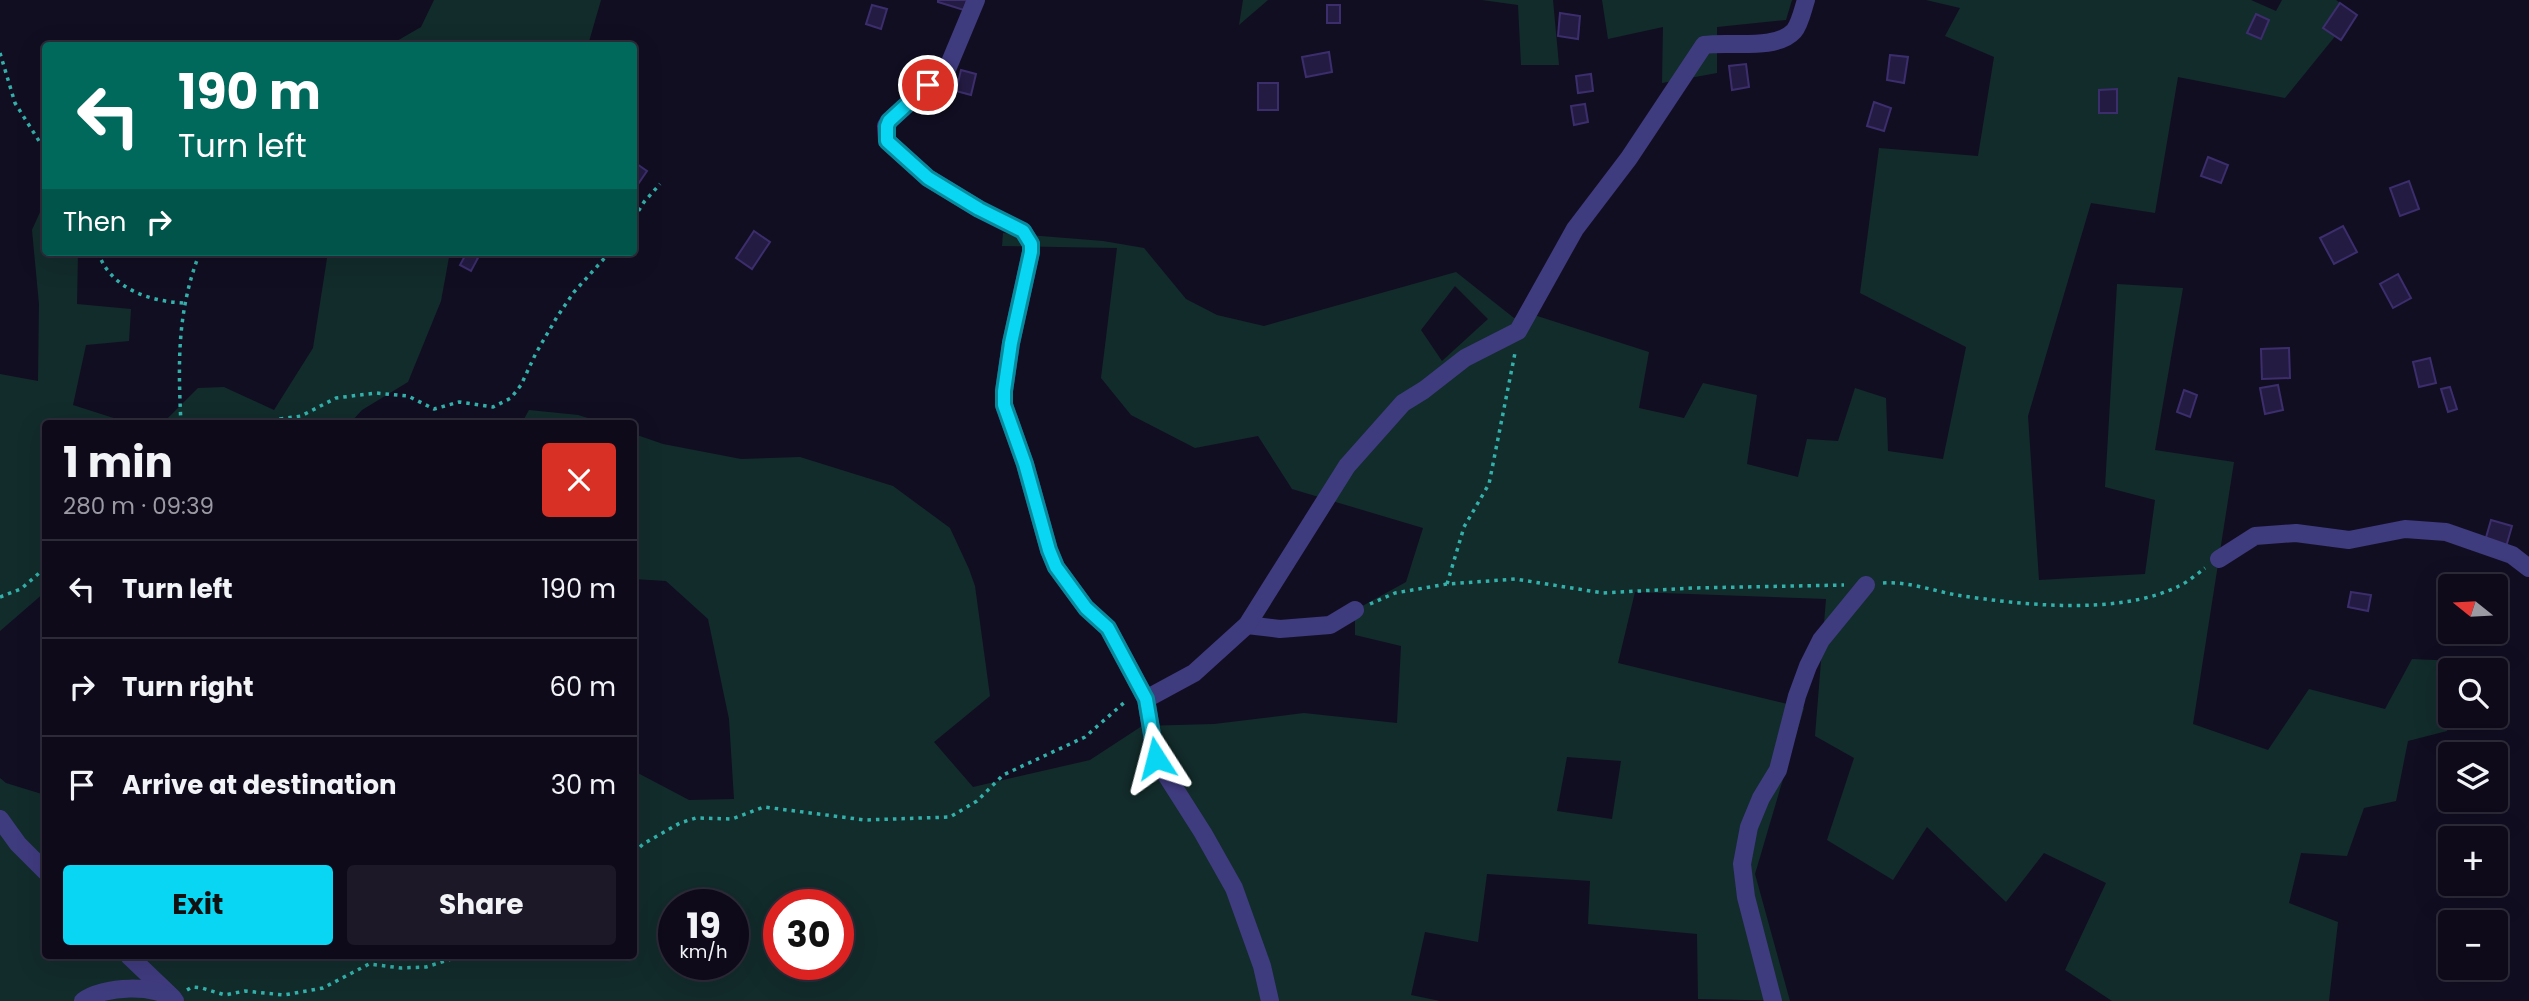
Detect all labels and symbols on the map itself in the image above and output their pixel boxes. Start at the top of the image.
pin [898,55,958,115]
north arrow [2438,574,2508,644]
position arrow [1119,721,1193,795]
speed limit sign: 30 [763,889,854,980]

